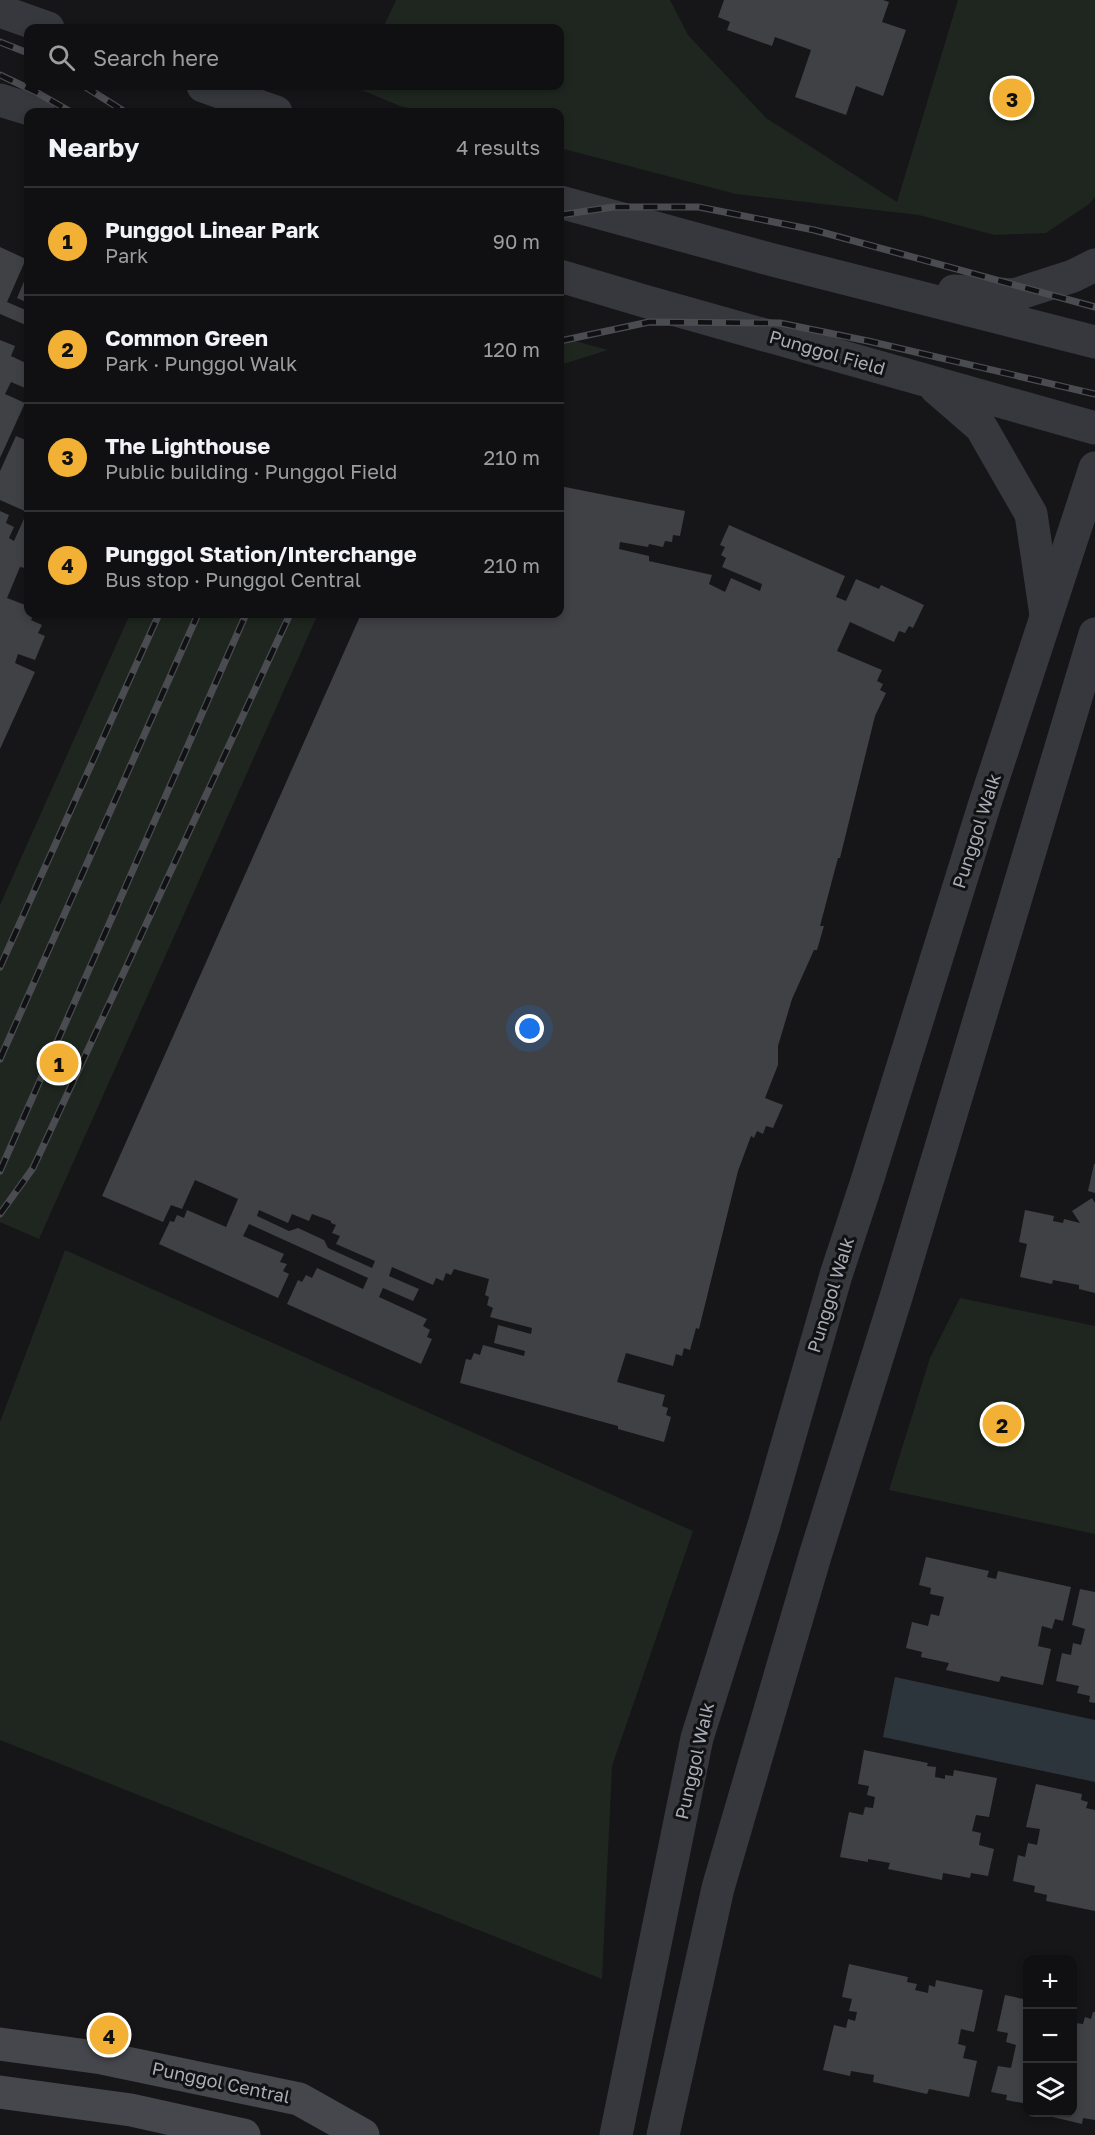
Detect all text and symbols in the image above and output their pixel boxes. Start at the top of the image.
search box [24,24,564,90]
icon: search [45,41,78,74]
text: Search here [93,44,219,71]
pin: 3 [992,76,1032,120]
text: Nearby [48,132,139,163]
text: 4 results [456,135,540,159]
text: Punggol Linear Park [105,216,319,243]
text: 1 [62,229,73,253]
text: 90 m [493,229,540,253]
text: Park [105,243,148,267]
text: Common Green [105,324,268,351]
street label: Punggol Field [767,325,888,379]
text: 2 [61,337,74,361]
text: 120 m [484,337,540,361]
text: Park · Punggol Walk [105,351,297,375]
text: The Lighthouse [105,432,270,459]
text: 3 [61,445,74,469]
text: 210 m [484,445,540,469]
text: Public building · Punggol Field [105,459,397,483]
text: Punggol Station/Interchange [105,540,417,567]
text: 4 [61,553,74,577]
text: 210 m [484,553,540,577]
text: Bus stop · Punggol Central [105,567,361,591]
street label: Punggol Walk [947,770,1005,891]
your location [515,1014,544,1043]
pin: 1 [40,1040,78,1086]
street label: Punggol Walk [802,1234,858,1355]
pin: 2 [982,1402,1022,1446]
street label: Punggol Walk [670,1700,718,1822]
map controls [1023,1955,1077,2117]
button: + [1023,1955,1077,2009]
button: − [1023,2009,1077,2063]
pin: 4 [90,2012,128,2058]
street label: Punggol Central [150,2057,292,2107]
button: layers [1023,2063,1077,2117]

